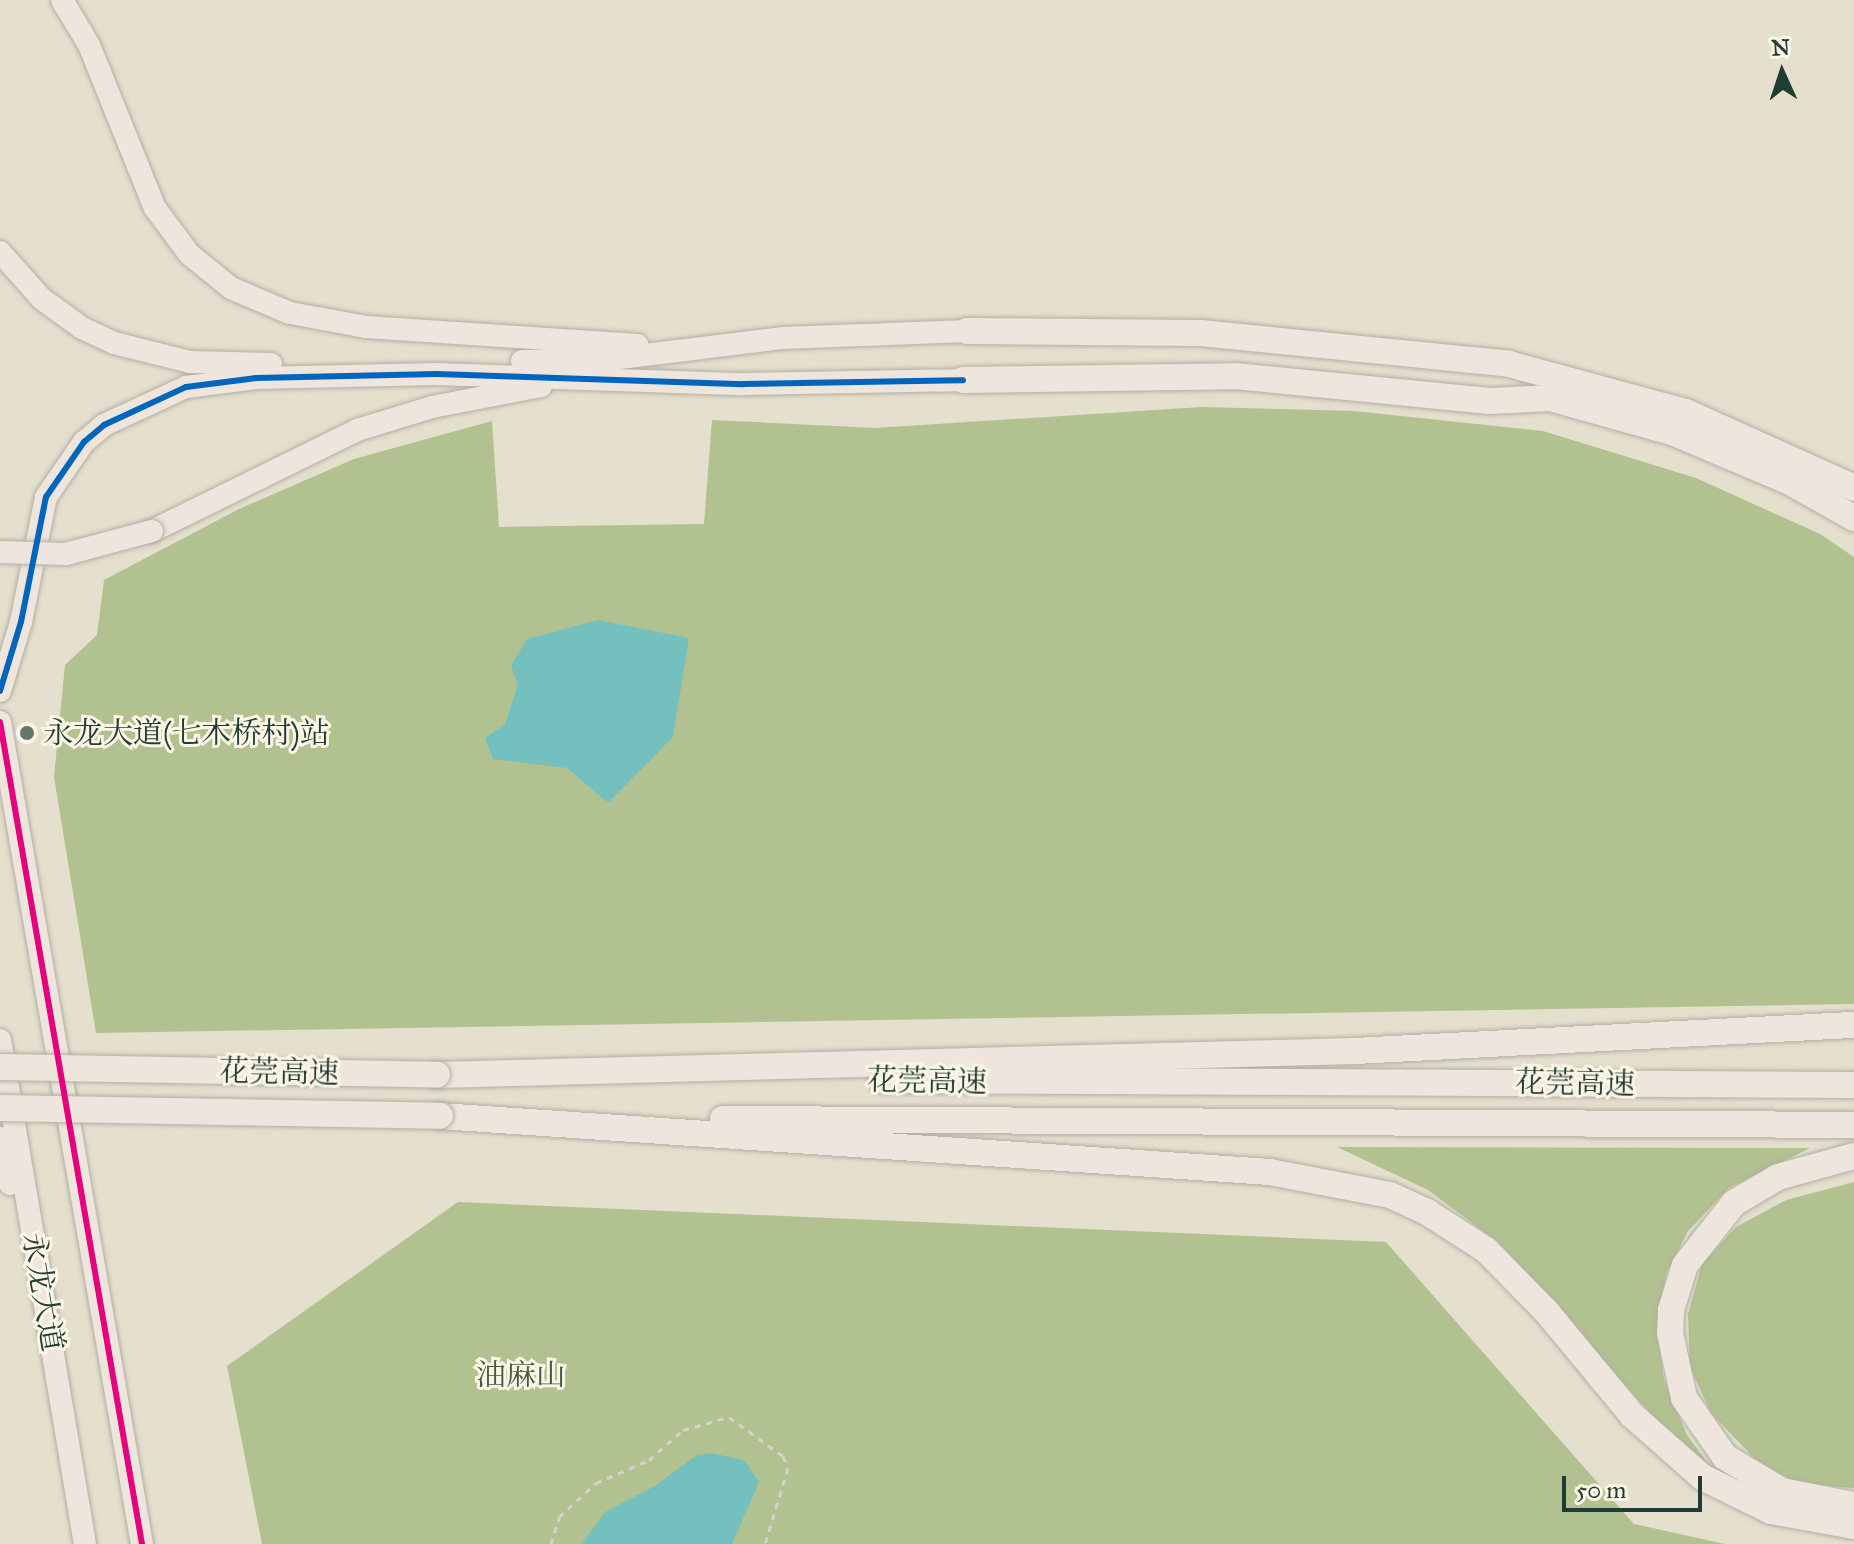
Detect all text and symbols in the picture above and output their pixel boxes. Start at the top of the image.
north arrow [1742,32,1822,112]
text: N [1771,34,1791,62]
place label: 永龙大道(七木桥村)站 [43,715,330,751]
marker: 永龙大道(七木桥村)站 [18,724,36,742]
street label: 花莞高速 [219,1053,339,1091]
street label: 花莞高速 [867,1062,987,1100]
street label: 花莞高速 [1515,1064,1635,1102]
street label: 永龙大道 [15,1230,71,1354]
park label: 油麻山 [476,1357,566,1393]
scale bar [1566,1460,1706,1510]
text: 50 m [1576,1475,1626,1505]

